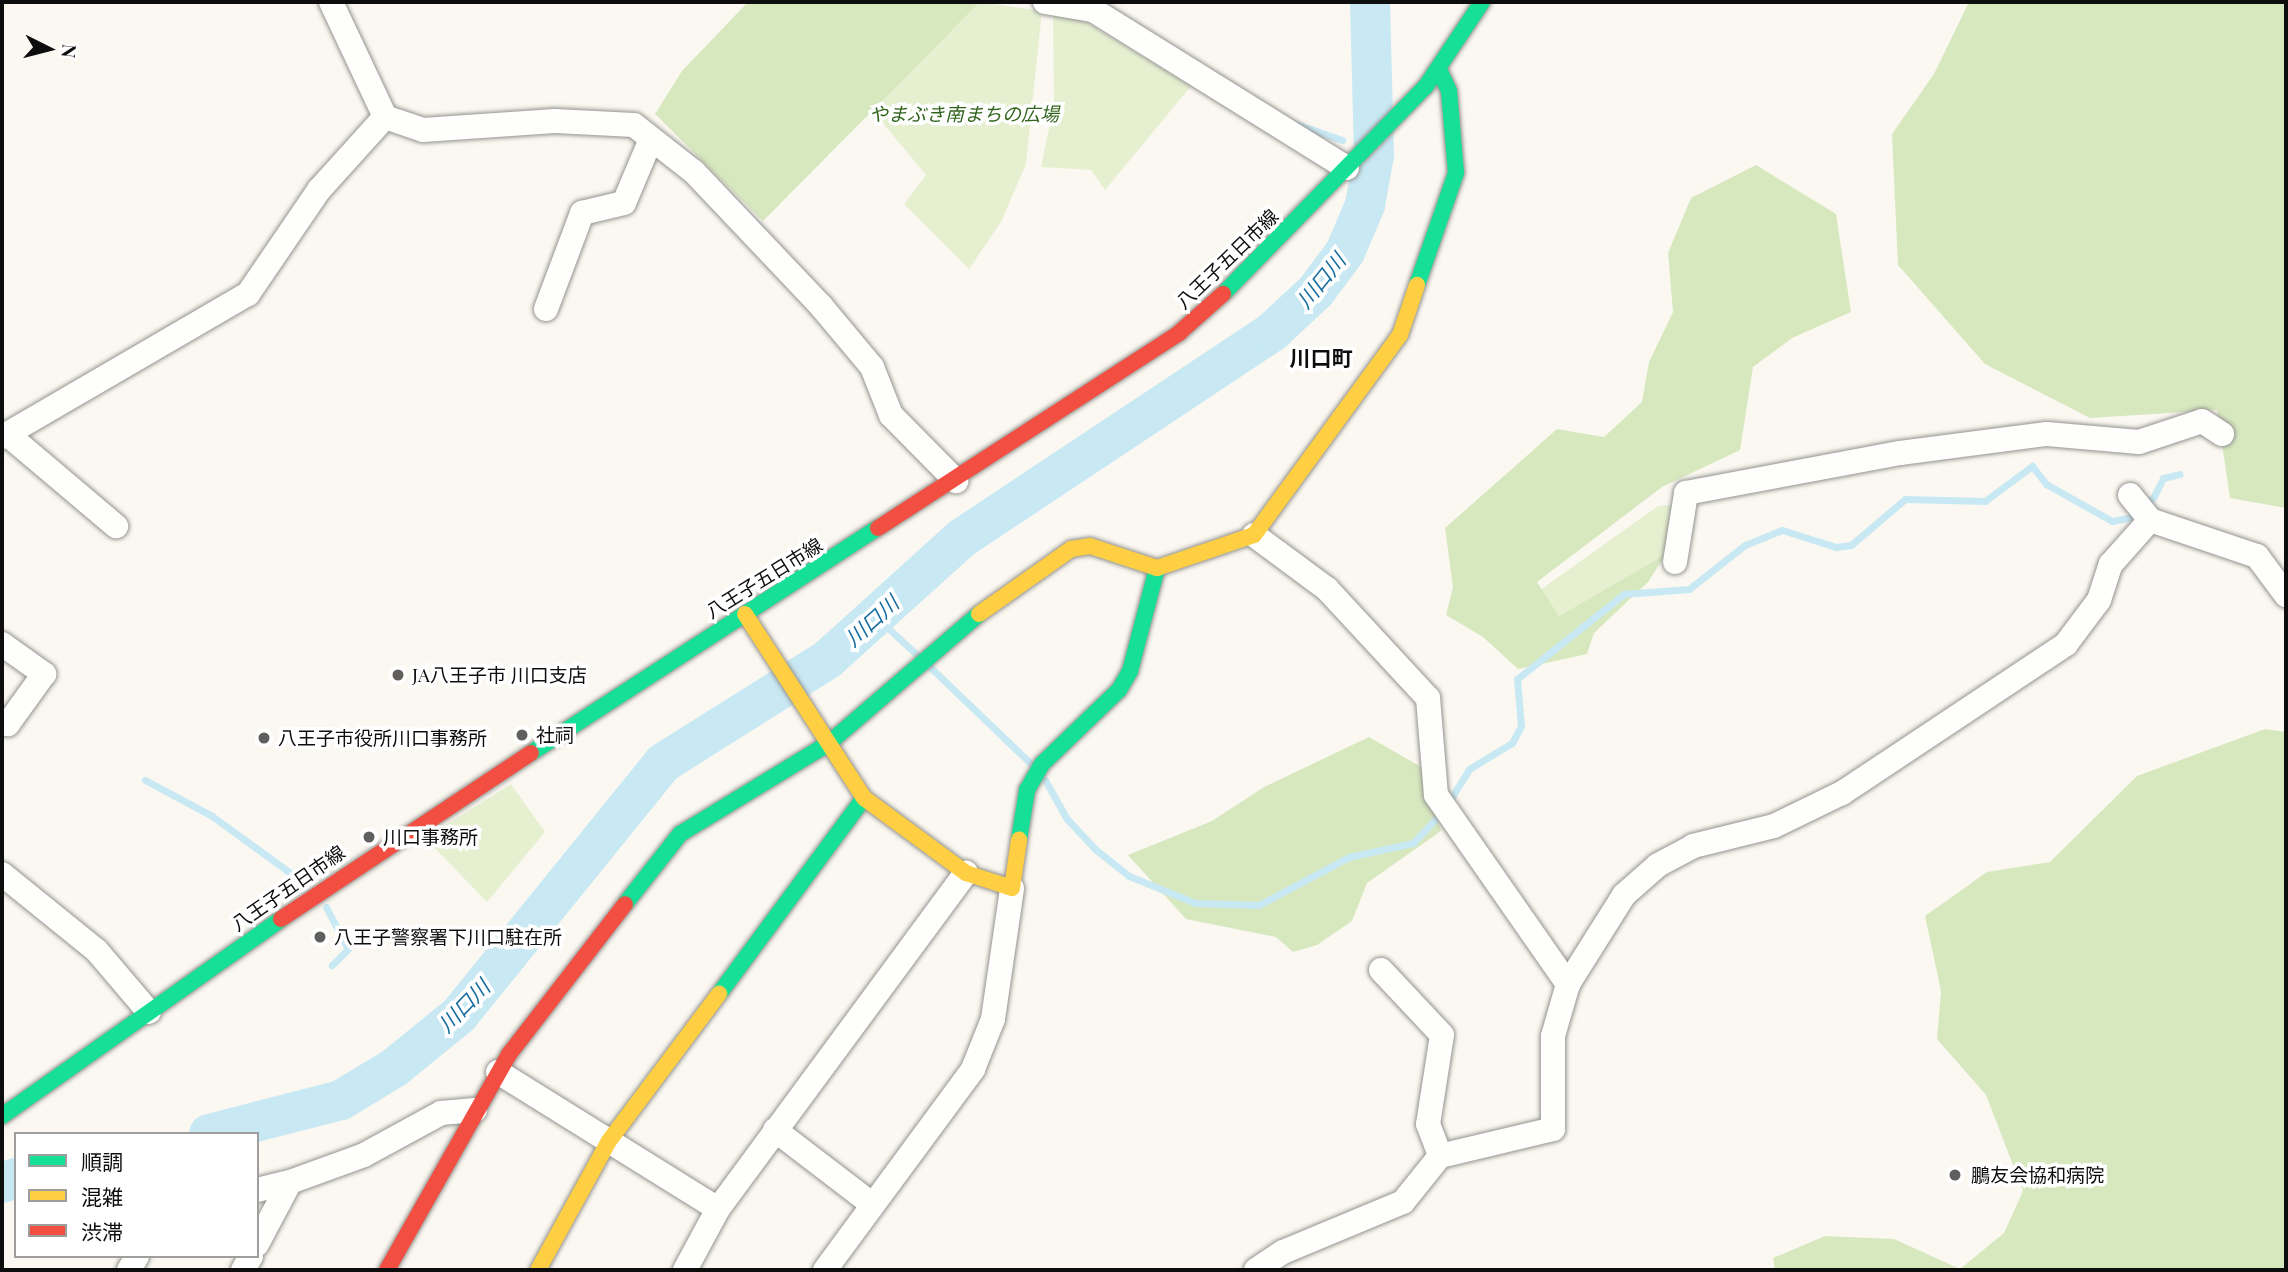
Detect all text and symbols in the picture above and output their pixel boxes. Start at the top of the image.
north arrow [14,14,84,84]
text: N [56,43,84,59]
park label: やまぶき南まちの広場 [869,103,1059,125]
street label: 八王子五日市線 [1171,205,1283,313]
water label: 川口川 [1290,248,1350,312]
district label: 川口町 [1290,344,1352,370]
street label: 八王子五日市線 [702,533,826,623]
water label: 川口川 [839,590,903,650]
place label: JA八王子市 川口支店 [412,664,587,686]
marker: JA八王子市 川口支店 [390,667,406,683]
place label: 社祠 [536,724,574,746]
place label: 八王子市役所川口事務所 [278,727,487,749]
marker: 社祠 [514,727,530,743]
marker: 八王子市役所川口事務所 [256,730,272,746]
place label: 川口事務所 [383,826,478,848]
marker: 川口事務所 [361,829,377,845]
street label: 八王子五日市線 [227,841,349,935]
place label: 八王子警察署下川口駐在所 [334,926,562,948]
marker: 八王子警察署下川口駐在所 [312,929,328,945]
water label: 川口川 [432,974,494,1036]
legend [14,1132,259,1258]
text: 順調 [81,1147,123,1175]
place label: 鵬友会協和病院 [1971,1164,2104,1186]
marker: 鵬友会協和病院 [1945,1165,1965,1185]
text: 混雑 [81,1182,123,1210]
text: 渋滞 [81,1217,123,1245]

